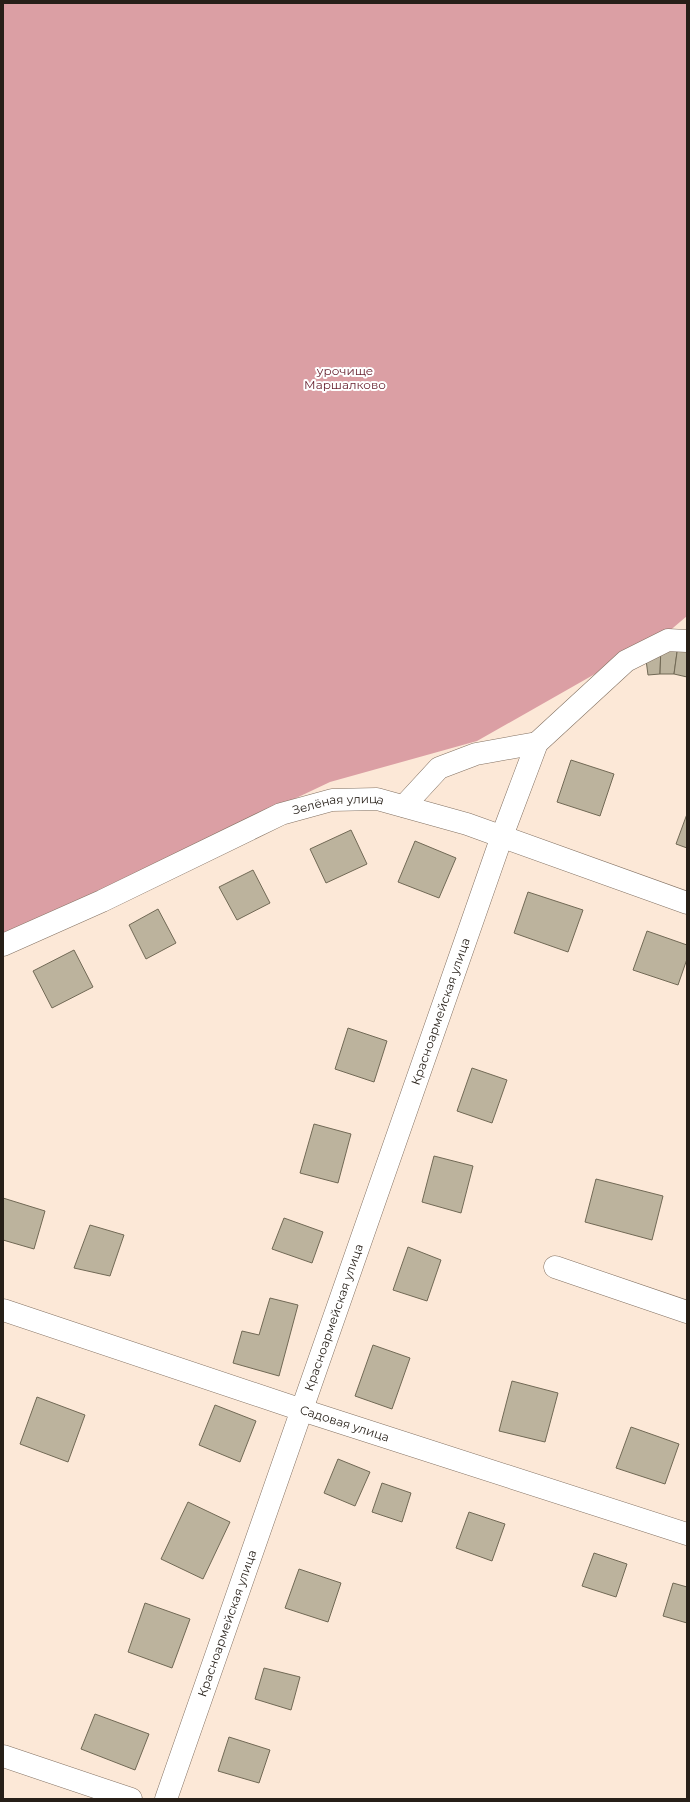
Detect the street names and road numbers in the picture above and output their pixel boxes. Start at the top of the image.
street label: Зелёная улица [291,791,386,818]
street label: Красноармейская улица [408,936,473,1087]
street label: Красноармейская улица [301,1242,366,1393]
street label: Садовая улица [298,1402,391,1445]
street label: Красноармейская улица [194,1548,259,1699]

